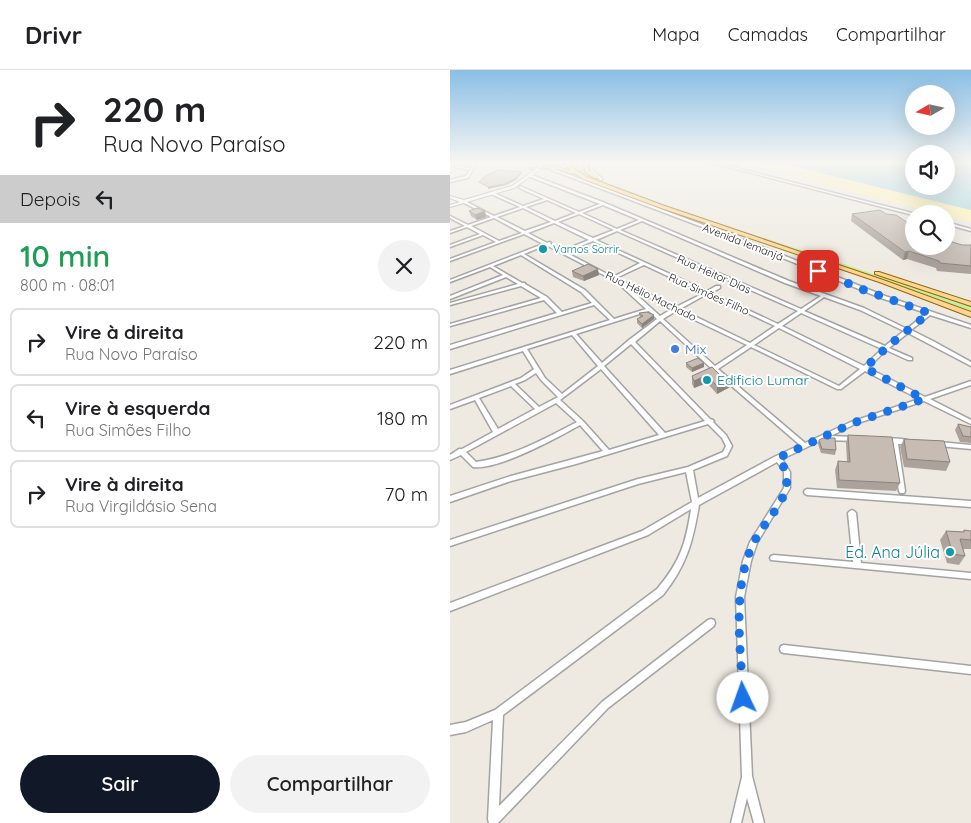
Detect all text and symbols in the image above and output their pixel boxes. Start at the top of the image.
text: Drivr [25,20,82,50]
text: Mapa [652,23,700,46]
text: Camadas [728,23,808,46]
text: Compartilhar [836,23,946,46]
north arrow [905,85,955,135]
map controls [905,85,955,255]
text: 220 m [103,87,206,131]
icon: right [20,90,85,155]
text: Rua Novo Paraíso [103,130,286,158]
button: sound [905,145,955,195]
icon: left [91,185,119,213]
text: Depois [20,187,81,211]
button: search [905,205,955,255]
street label: Avenida Iemanjá [701,220,785,264]
text: 10 min [20,237,110,275]
button: close [378,240,430,292]
place label: Vamos Sorrir [553,242,620,256]
marker: Vamos Sorrir [537,243,549,255]
pin [797,250,839,292]
street label: Rua Heitor Dias [675,251,753,297]
icon: arrive [804,257,832,285]
street label: Rua Hélio Machado [603,268,699,324]
street label: Rua Simões Filho [667,270,752,318]
text: 800 m · 08:01 [20,275,115,295]
text: Vire à direita [65,320,184,344]
icon: right [22,328,50,356]
text: 220 m [373,330,428,354]
place label: Mix [685,340,707,358]
marker: Mix [669,343,681,355]
text: Rua Novo Paraíso [65,344,198,364]
place label: Edificio Lumar [717,371,810,389]
marker: Edificio Lumar [701,374,713,386]
text: Vire à esquerda [65,396,210,420]
icon: left [22,404,50,432]
text: 180 m [377,406,428,430]
text: Rua Simões Filho [65,420,191,440]
text: Vire à direita [65,472,184,496]
icon: right [22,480,50,508]
text: 70 m [384,482,428,506]
text: Rua Virgildásio Sena [65,496,217,516]
place label: Ed. Ana Júlia [845,542,940,562]
marker: Ed. Ana Júlia [944,546,956,558]
position arrow [716,671,768,723]
button: Sair [20,755,220,813]
button: Compartilhar [230,755,430,813]

